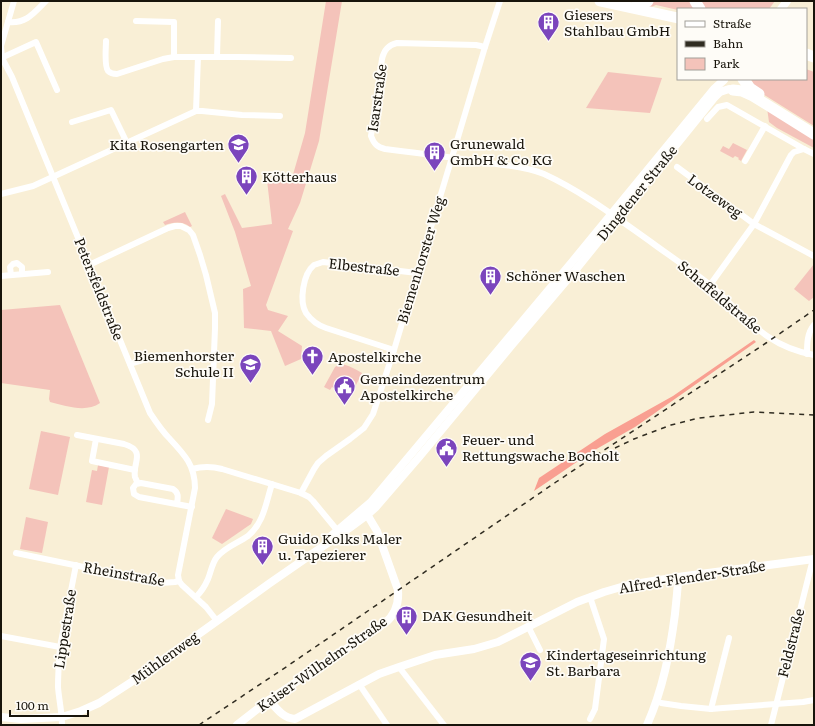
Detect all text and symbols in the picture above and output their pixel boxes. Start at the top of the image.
place label: Giesers Stahlbau GmbH [564,4,671,40]
legend [677,8,807,80]
building icon: Giesers Stahlbau GmbH [535,10,561,43]
text: Straße [713,14,751,32]
text: Bahn [713,34,743,52]
text: Park [713,54,740,72]
street label: Isarstraße [361,63,391,133]
school or university icon: Kita Rosengarten [226,132,252,165]
place label: Grunewald GmbH & Co KG [450,133,553,169]
place label: Kita Rosengarten [109,134,224,154]
building icon: Grunewald GmbH & Co KG [421,139,447,172]
street label: Dingdener Straße [591,140,681,245]
building icon: Kötterhaus [234,164,260,197]
place label: Kötterhaus [262,166,337,186]
street label: Lotzeweg [684,168,747,222]
street label: Biemenhorster Weg [391,193,449,326]
street label: Petersfeldstraße [70,234,130,343]
street label: Elbestraße [327,252,401,280]
street label: Schaffeldstraße [674,255,767,338]
building icon: Schöner Waschen [478,263,504,296]
place label: Schöner Waschen [506,265,626,285]
church icon: Apostelkirche [299,344,325,377]
place label: Biemenhorster Schule II [134,345,234,381]
place label: Apostelkirche [328,346,421,366]
school or university icon: Biemenhorster Schule II [237,351,263,384]
place label: Gemeindezentrum Apostelkirche [360,368,486,404]
public building icon: Gemeindezentrum Apostelkirche [332,374,358,407]
place label: Feuer- und Rettungswache Bocholt [462,429,620,465]
public building icon: Feuer- und Rettungswache Bocholt [433,435,459,468]
place label: Guido Kolks Maler u. Tapezierer [278,528,402,564]
building icon: Guido Kolks Maler u. Tapezierer [250,534,276,567]
street label: Alfred-Flender-Straße [617,555,767,597]
street label: Rheinstraße [82,556,167,590]
street label: Lippestraße [48,588,80,670]
building icon: DAK Gesundheit [394,603,420,636]
place label: DAK Gesundheit [422,605,533,625]
street label: Feldstraße [772,606,808,679]
street label: Kaiser-Wilhelm-Straße [252,611,391,716]
street label: Mühlenweg [127,626,202,689]
place label: Kindertageseinrichtung St. Barbara [546,644,706,680]
school or university icon: Kindertageseinrichtung St. Barbara [517,650,543,683]
scale bar [10,692,88,718]
text: 100 m [16,696,49,714]

